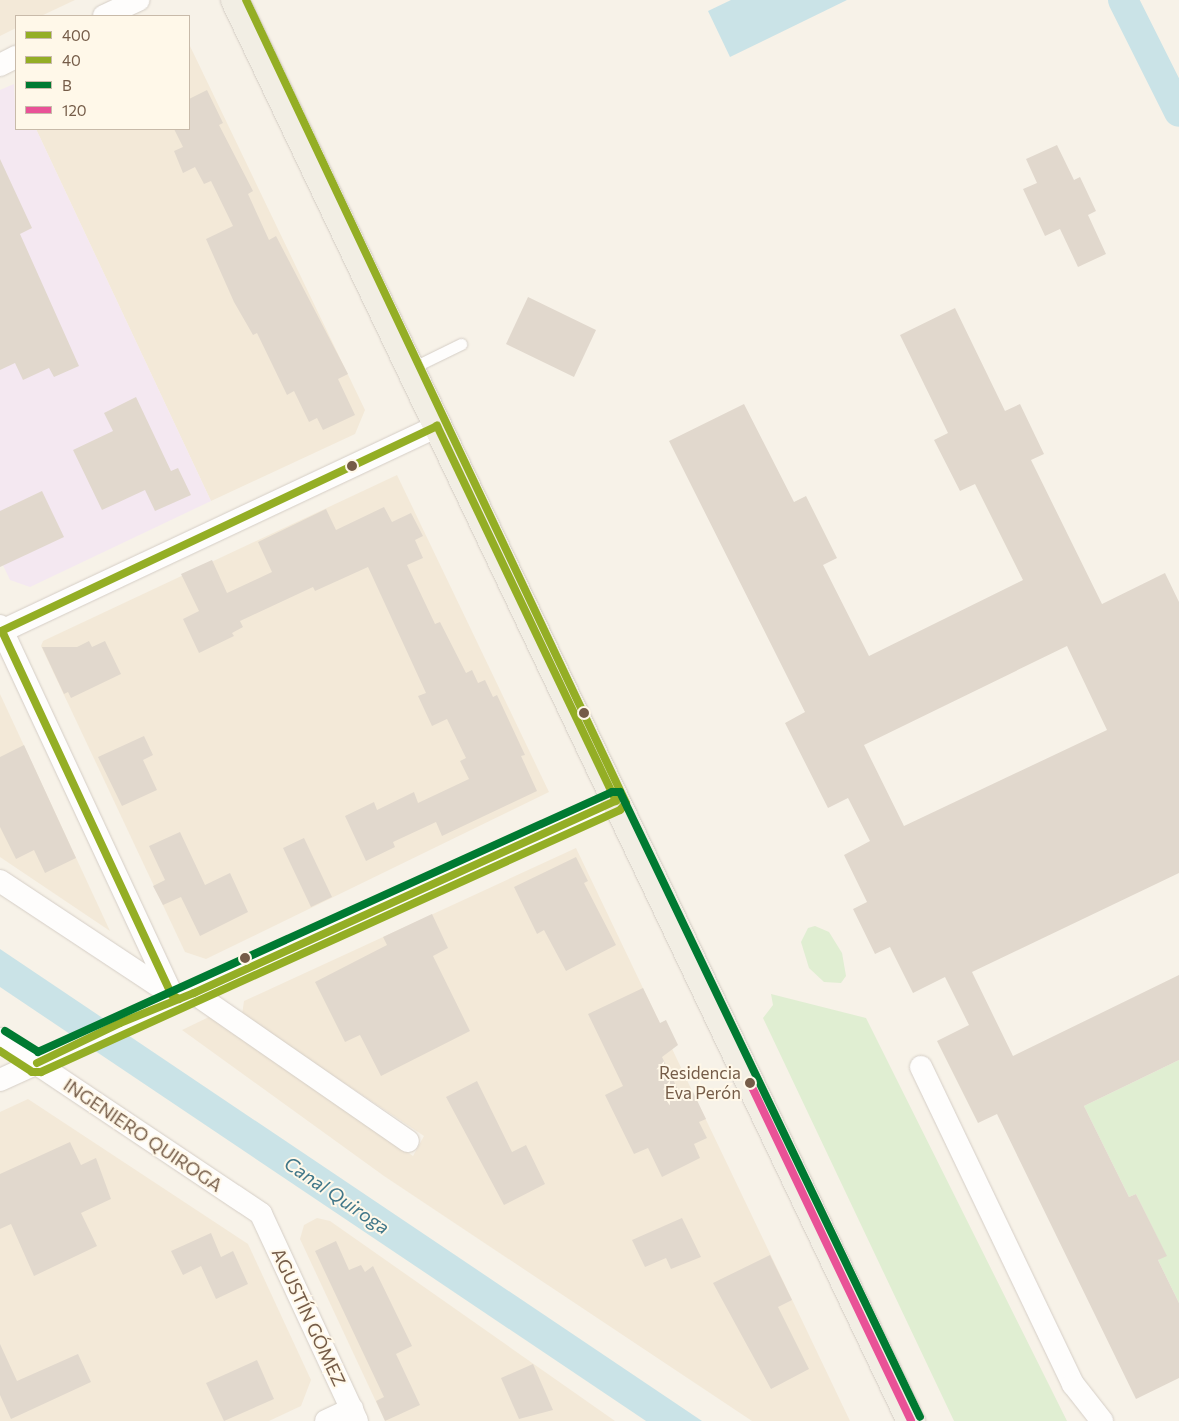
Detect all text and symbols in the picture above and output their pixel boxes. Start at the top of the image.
legend [15,15,190,130]
text: 400 [62,26,91,44]
text: 40 [62,51,81,69]
text: B [62,76,72,94]
text: 120 [62,101,86,119]
unlabelled marker [347,461,357,471]
unlabelled marker [579,708,589,718]
unlabelled marker [240,953,250,963]
place label: Residencia Eva Perón [659,1063,741,1103]
street label: INGENIERO QUIROGA [60,1074,226,1196]
marker: Residencia Eva Perón [745,1078,755,1088]
water label: Canal Quiroga [280,1151,394,1239]
street label: AGUSTÍN GÓMEZ [268,1245,350,1389]

